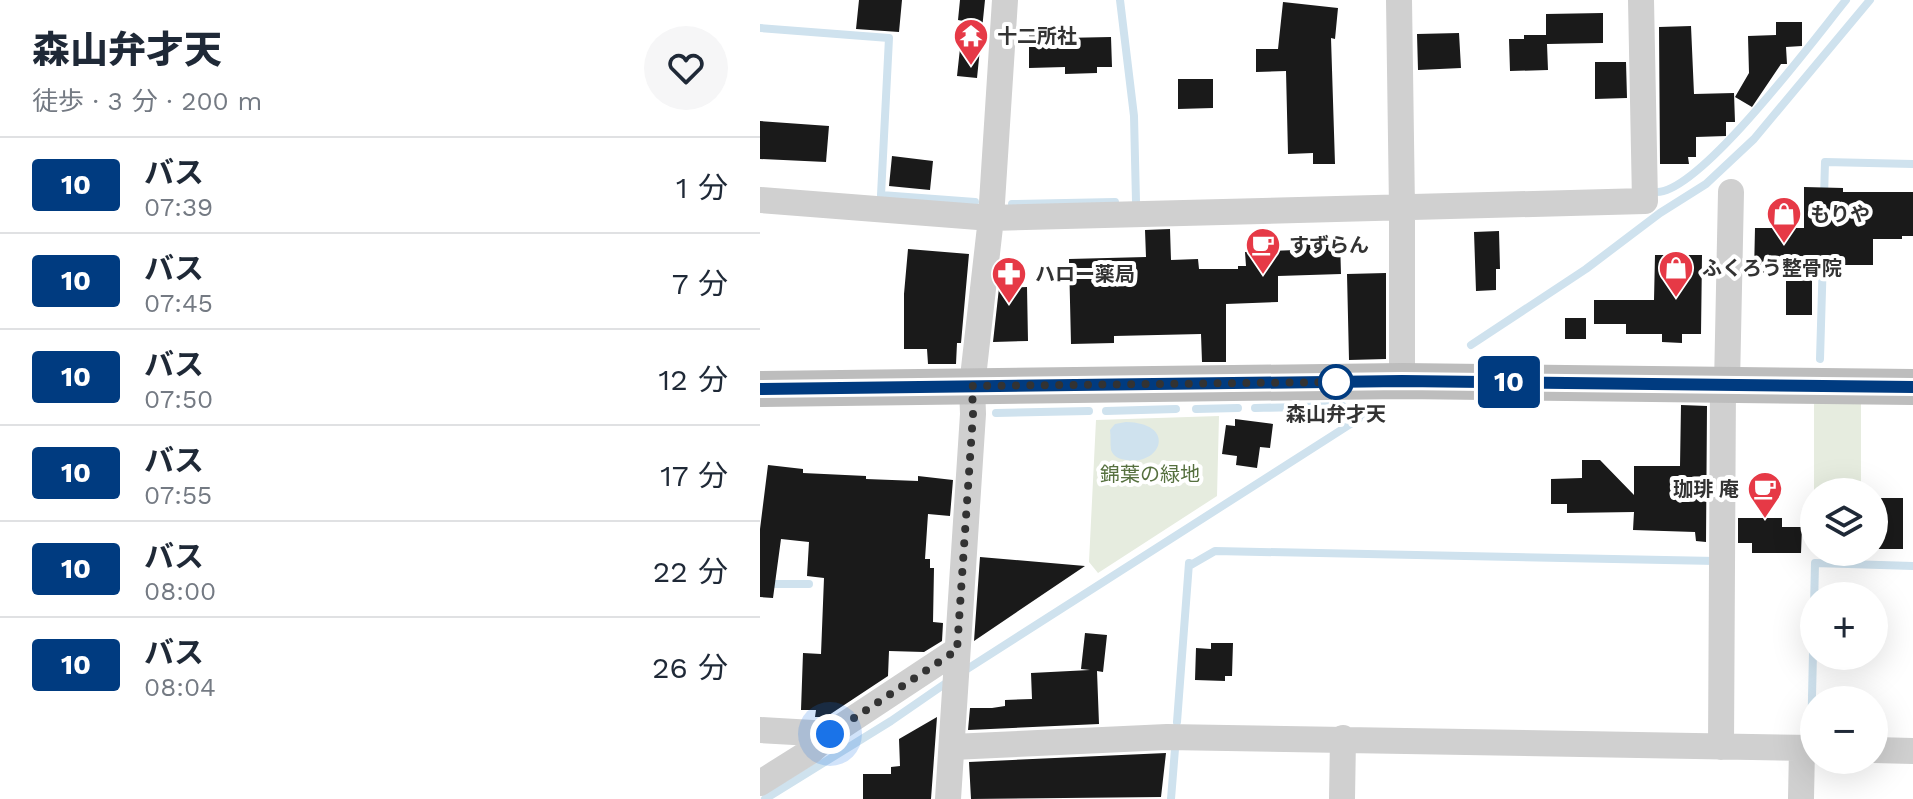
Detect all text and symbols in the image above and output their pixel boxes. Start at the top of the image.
temple icon: 十二所社 [952,17,990,67]
place label: 十二所社 [997,24,1077,48]
button: heart [644,26,728,110]
text: 森山弁才天 [32,28,222,72]
text: 徒歩 · 3 分 · 200 m [32,86,262,116]
text: バス [144,155,204,190]
text: 10 [61,168,91,201]
text: 1 分 [676,170,728,205]
text: 07:39 [144,192,213,222]
shop icon: もりや [1765,195,1803,245]
place label: もりや [1810,202,1870,226]
cafe icon: すずらん [1244,226,1282,276]
place label: すずらん [1289,233,1369,257]
shop icon: ふくろう整骨院 [1657,249,1695,299]
text: バス [144,251,204,286]
pharmacy icon: ハロー薬局 [990,255,1028,305]
place label: ふくろう整骨院 [1702,256,1842,280]
place label: ハロー薬局 [1035,262,1135,286]
text: 10 [61,264,91,297]
text: 7 分 [672,266,728,301]
text: 07:45 [144,288,213,318]
text: バス [144,347,204,382]
line badge: 10 [1473,356,1545,408]
text: 10 [61,360,91,393]
text: 12 分 [659,362,728,397]
marker: 森山弁才天 [1319,365,1353,399]
text: 10 [1494,365,1524,398]
text: 07:50 [144,384,213,414]
place label: 森山弁才天 [1286,402,1386,426]
text: バス [144,443,204,478]
text: 10 [61,456,91,489]
text: 17 分 [660,458,728,493]
park label: 錦葉の緑地 [1100,462,1200,486]
cafe icon: 珈琲 庵 [1746,470,1784,520]
place label: 珈琲 庵 [1673,477,1739,501]
map controls [1800,478,1888,774]
button: layers [1800,478,1888,566]
text: 07:55 [144,480,212,510]
text: バス [144,539,204,574]
text: 10 [61,552,91,585]
text: 22 分 [653,554,728,589]
text: 08:00 [144,576,216,606]
button: + [1800,582,1888,670]
text: バス [144,635,204,670]
text: 10 [61,648,91,681]
text: 26 分 [652,650,728,685]
text: 08:04 [144,672,216,702]
button: − [1800,686,1888,774]
your location [810,714,850,754]

